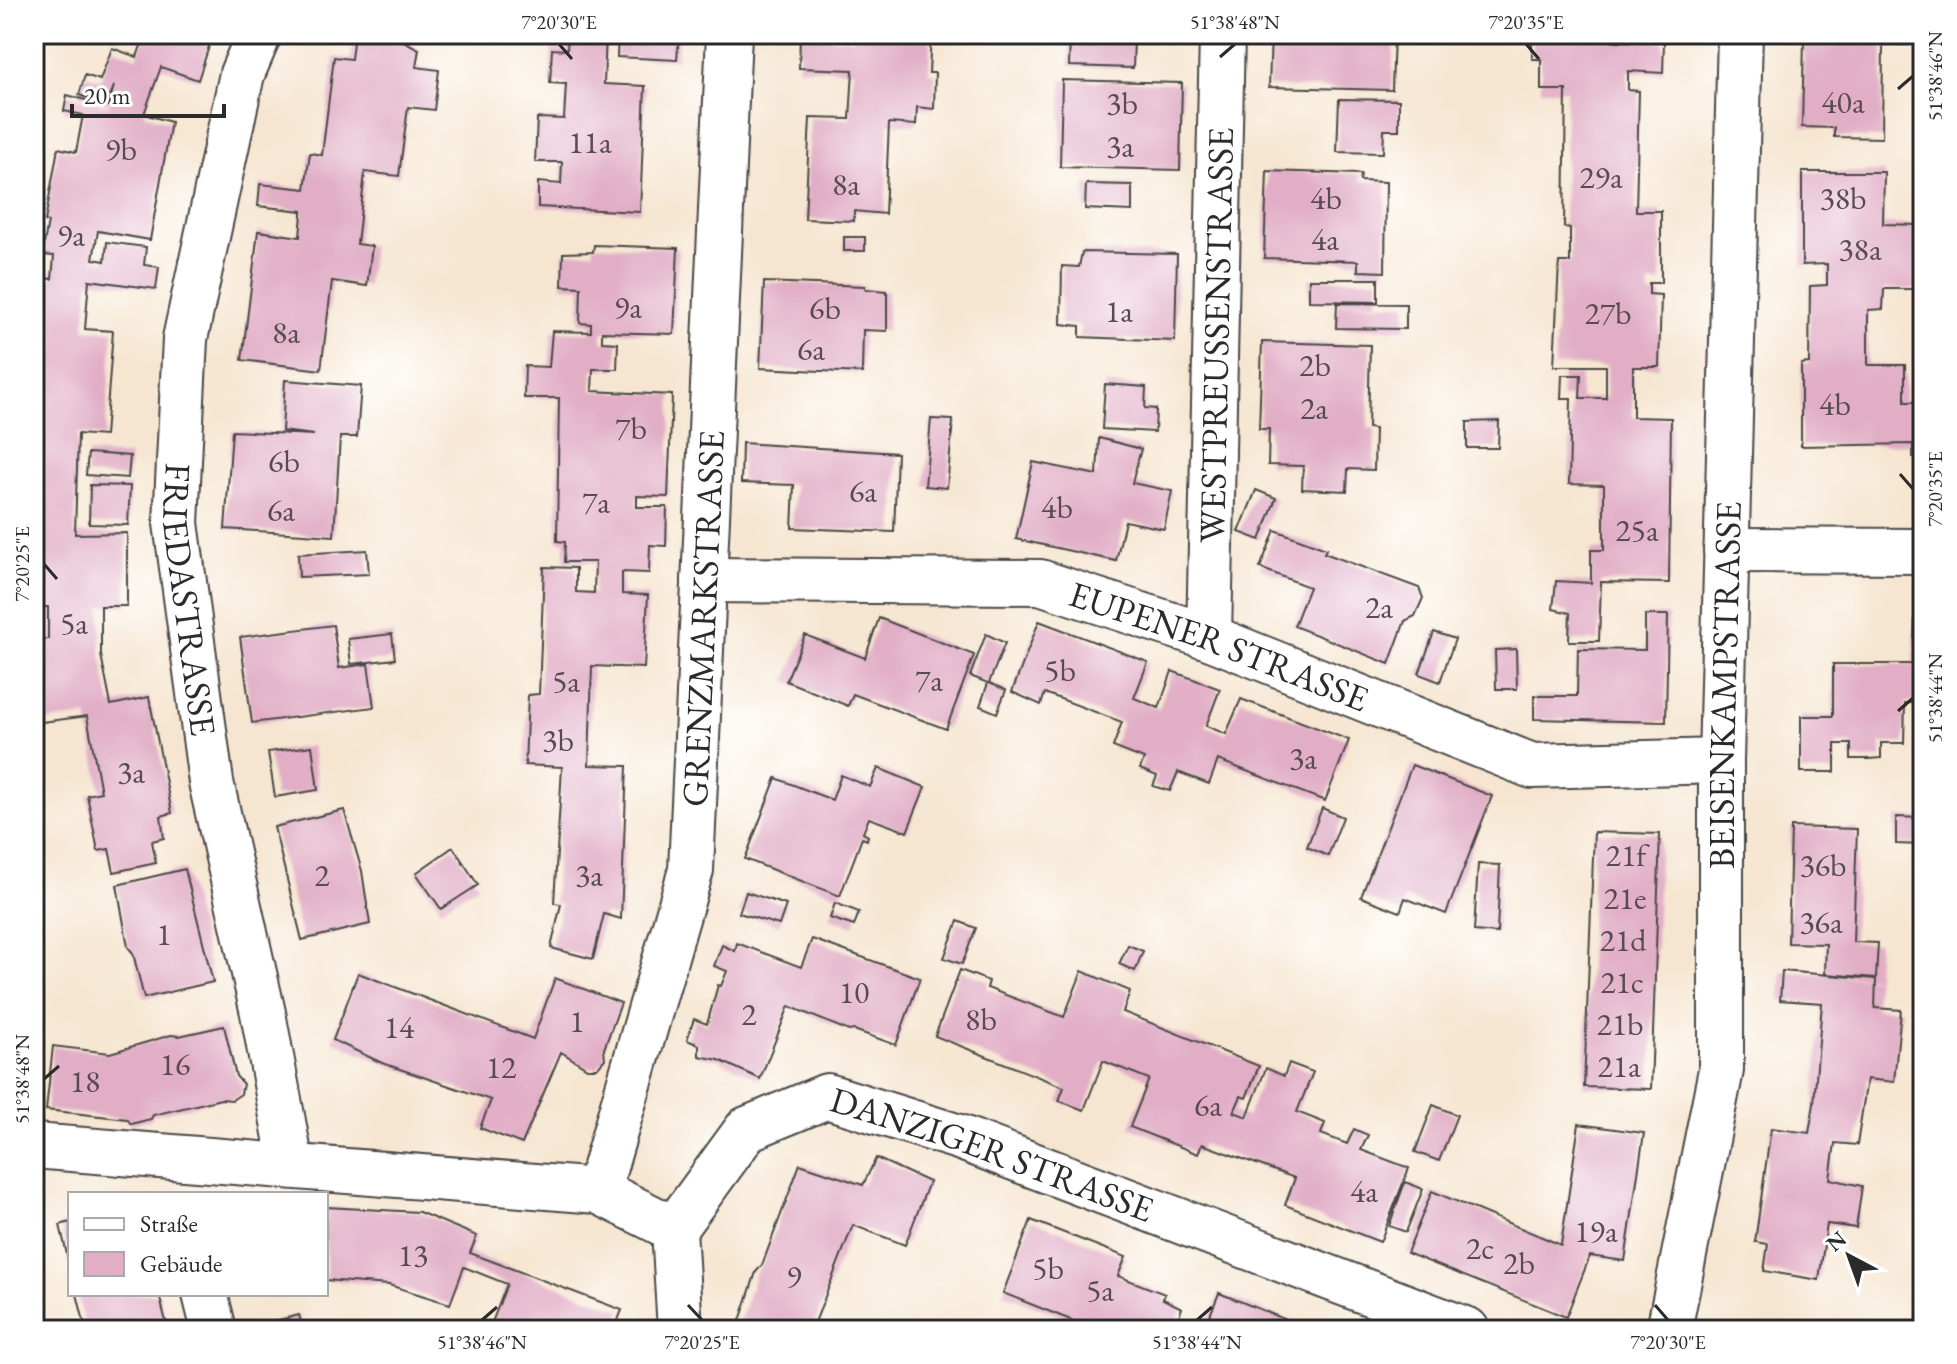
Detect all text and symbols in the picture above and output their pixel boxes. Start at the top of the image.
text: 7°20'30"E [521,9,597,35]
text: 51°38'48"N [1190,9,1280,35]
text: 7°20'35"E [1488,9,1564,35]
text: 51°38'46"N [1922,31,1948,121]
scale bar [72,68,224,118]
text: 20 m [84,80,131,111]
house number: 40a [1821,81,1865,123]
house number: 3b [1106,82,1138,124]
house number: 11a [568,121,612,163]
house number: 3a [1106,125,1134,167]
street label: WESTPREUSSENSTRASSE [1188,127,1244,543]
house number: 9b [105,128,137,170]
house number: 29a [1579,156,1623,198]
house number: 8a [832,163,860,205]
house number: 4b [1310,177,1342,219]
house number: 38b [1819,177,1867,219]
house number: 9a [57,214,85,256]
house number: 4a [1311,218,1339,260]
house number: 38a [1838,228,1882,270]
house number: 9a [614,286,642,328]
house number: 6b [809,287,841,329]
house number: 1a [1105,290,1133,332]
house number: 27b [1584,292,1632,334]
house number: 8a [272,311,300,353]
house number: 6a [797,328,825,370]
house number: 2b [1299,344,1331,386]
house number: 4b [1819,383,1851,425]
house number: 2a [1300,387,1328,429]
house number: 7b [615,407,647,449]
street label: GRENZMARKSTRASSE [671,429,735,808]
house number: 6b [268,440,300,482]
text: 7°20'35"E [1922,451,1948,527]
street label: FRIEDASTRASSE [152,462,228,739]
house number: 6a [849,470,877,512]
house number: 7a [582,481,610,523]
house number: 4b [1041,486,1073,528]
house number: 6a [267,489,295,531]
street label: BEISENKAMPSTRASSE [1698,501,1752,869]
house number: 25a [1615,509,1659,551]
text: 7°20'25"E [9,526,35,602]
street label: EUPENER STRASSE [1063,570,1375,722]
house number: 2a [1365,586,1393,628]
house number: 5a [60,602,88,644]
house number: 5b [1044,649,1076,691]
text: 51°38'44"N [1922,653,1948,743]
house number: 7a [915,659,943,701]
house number: 5a [552,660,580,702]
house number: 3b [542,719,574,761]
house number: 3a [1289,737,1317,779]
house number: 3a [117,751,145,793]
house number: 21f [1606,834,1650,876]
house number: 36b [1799,844,1847,886]
house number: 2 [314,854,330,896]
house number: 3a [575,854,603,896]
house number: 21e [1603,877,1647,919]
house number: 36a [1799,901,1843,943]
house number: 1 [156,913,172,955]
house number: 21d [1600,919,1647,961]
house number: 21c [1600,961,1644,1003]
house number: 10 [839,971,869,1013]
house number: 2 [741,993,757,1035]
house number: 8b [965,998,997,1040]
house number: 1 [569,1000,585,1042]
house number: 21b [1596,1003,1644,1045]
house number: 14 [384,1006,415,1048]
text: 51°38'48"N [9,1034,35,1124]
house number: 16 [160,1043,190,1085]
house number: 21a [1597,1045,1641,1087]
house number: 12 [486,1046,517,1088]
house number: 18 [70,1060,100,1102]
street label: DANZIGER STRASSE [825,1076,1160,1233]
house number: 6a [1194,1084,1222,1126]
house number: 4a [1350,1170,1378,1212]
legend [68,1192,328,1296]
text: Straße [140,1208,198,1239]
house number: 19a [1574,1210,1618,1252]
north arrow [1809,1216,1889,1296]
text: N [1820,1224,1853,1258]
house number: 2c [1466,1227,1494,1269]
house number: 13 [398,1234,428,1276]
house number: 2b [1503,1242,1535,1284]
house number: 5b [1032,1247,1064,1289]
text: Gebäude [140,1248,222,1279]
house number: 9 [786,1255,802,1297]
house number: 5a [1086,1269,1114,1311]
text: 51°38'46"N [437,1329,527,1355]
text: 7°20'25"E [664,1329,740,1355]
text: 51°38'44"N [1152,1329,1242,1355]
text: 7°20'30"E [1630,1329,1706,1355]

